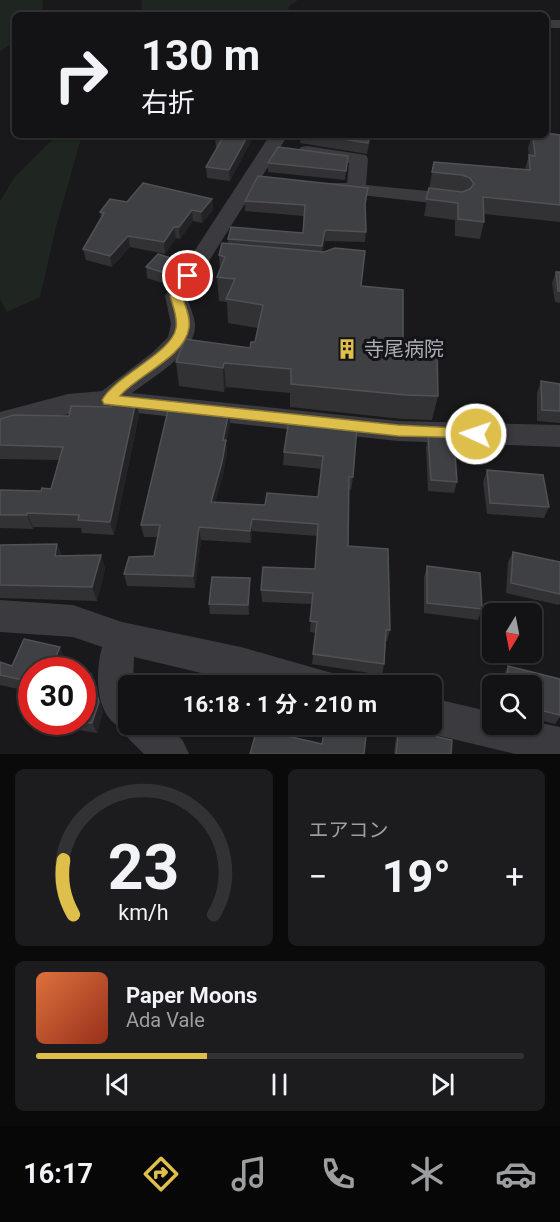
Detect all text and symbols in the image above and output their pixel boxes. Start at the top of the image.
text: 130 m [141,31,260,80]
icon: right [42,36,120,114]
text: 右折 [141,87,195,119]
pin [162,250,213,301]
icon: arrive [171,259,204,292]
building icon: 寺尾病院 [335,337,359,361]
place label: 寺尾病院 [364,337,444,361]
position arrow [444,402,508,466]
north arrow [482,603,542,663]
map controls [482,603,542,735]
speed limit sign: 30 [18,657,96,735]
button: search [482,675,542,735]
text: 16:18 · 1 分 · 210 m [183,692,377,717]
text: エアコン [309,818,389,842]
text: 23 [108,831,180,904]
text: 19° [382,850,451,903]
text: − [309,857,327,896]
text: + [505,857,524,896]
text: km/h [119,900,169,925]
text: Paper Moons [126,983,257,1008]
text: Ada Vale [126,1008,205,1032]
icon: previous [101,1068,134,1101]
icon: pause [263,1068,296,1101]
icon: next [426,1068,459,1101]
icon: directions [140,1153,182,1195]
icon: music [228,1153,270,1195]
icon: phone [317,1153,359,1195]
icon: climate [406,1153,448,1195]
icon: car [495,1153,537,1195]
text: 16:17 [23,1158,93,1190]

